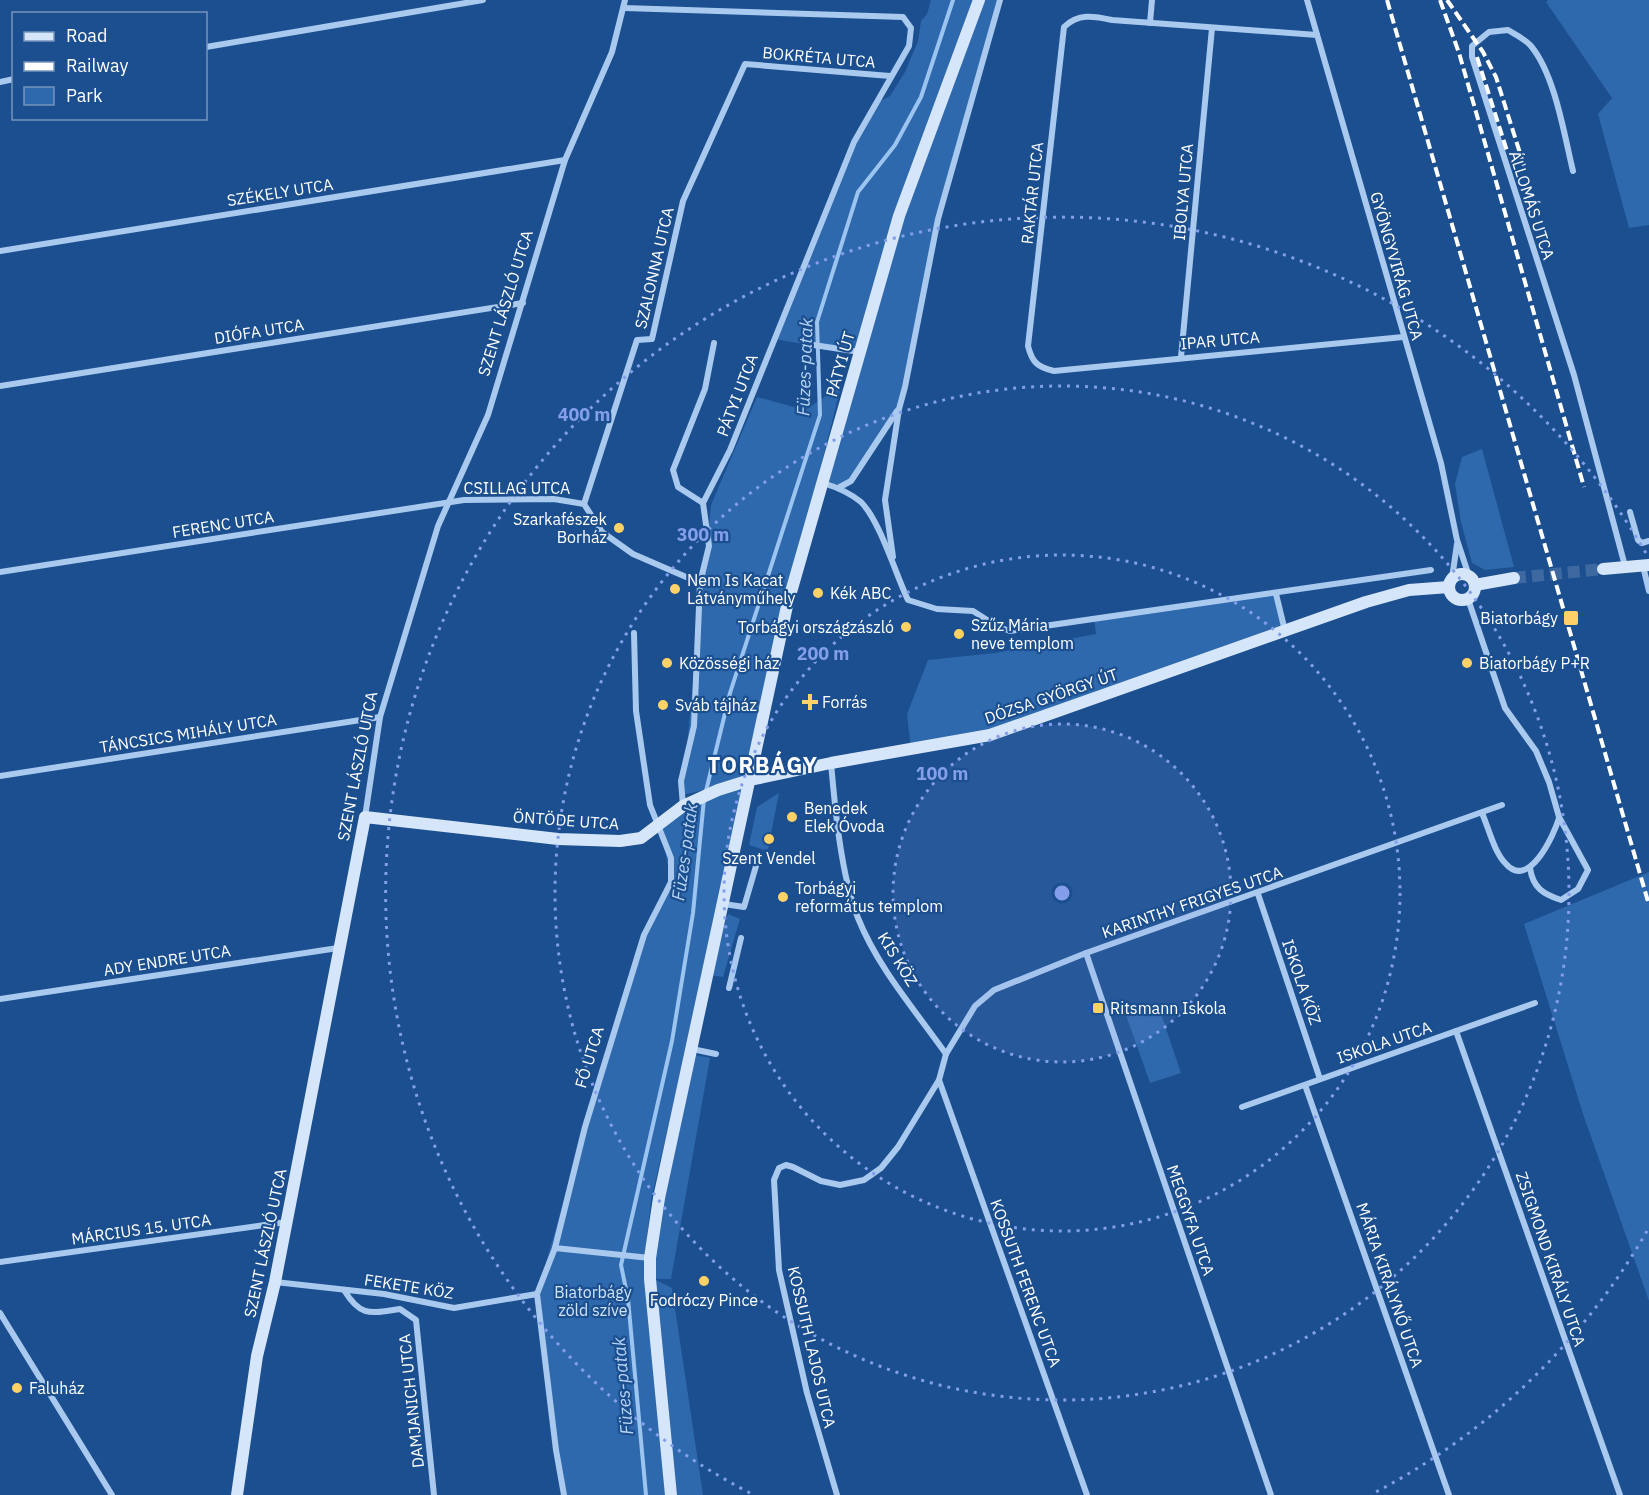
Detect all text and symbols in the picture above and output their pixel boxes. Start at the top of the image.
legend [12,12,207,120]
text: Road [66,24,107,47]
street label: BOKRÉTA UTCA [762,41,877,72]
text: Railway [66,54,128,77]
text: Park [66,84,103,107]
street label: RAKTÁR UTCA [1016,141,1047,245]
street label: IBOLYA UTCA [1169,143,1197,241]
street label: ÁLLOMÁS UTCA [1505,148,1560,262]
street label: SZÉKELY UTCA [225,173,335,210]
street label: GYÖNGYVIRÁG UTCA [1366,189,1429,343]
street label: SZALONNA UTCA [630,205,678,331]
street label: SZENT LÁSZLÓ UTCA [472,227,537,379]
street label: DIÓFA UTCA [213,313,305,348]
water label: Füzes-patak [791,317,818,416]
street label: IPAR UTCA [1180,327,1260,353]
street label: PÁTYI ÚT [820,329,859,399]
street label: PÁTYI UTCA [711,350,762,439]
text: 400 m [558,403,610,426]
street label: CSILLAG UTCA [464,478,570,498]
street label: FERENC UTCA [171,506,275,542]
place label: Szarkafészek Borház [513,509,608,547]
marker: Szarkafészek Borház [612,521,626,535]
text: 300 m [677,523,729,546]
place label: Nem Is Kacat Látványműhely [687,570,795,608]
marker: Nem Is Kacat Látványműhely [668,582,682,596]
place label: Kék ABC [830,583,891,603]
marker: Kék ABC [811,586,825,600]
place label: Biatorbágy [1480,608,1558,628]
marker: Biatorbágy [1562,609,1580,627]
place label: Szűz Mária neve templom [971,615,1074,653]
place label: Torbágyi országzászló [738,617,894,637]
marker: Torbágyi országzászló [899,620,913,634]
marker: Szűz Mária neve templom [952,627,966,641]
text: 200 m [797,642,849,665]
place label: Közösségi ház [679,653,779,673]
place label: Biatorbágy P+R [1479,653,1590,673]
marker: Közösségi ház [660,656,674,670]
marker: Biatorbágy P+R [1460,656,1474,670]
street label: DÓZSA GYÖRGY ÚT [982,663,1120,728]
street label: SZENT LÁSZLÓ UTCA [332,689,381,842]
place label: Forrás [822,692,868,712]
place label: Sváb tájház [675,695,757,715]
marker: Forrás [803,695,817,709]
marker: Sváb tájház [656,698,670,712]
street label: TÁNCSICS MIHÁLY UTCA [98,708,278,757]
district label: TORBÁGY [707,750,819,779]
text: 100 m [916,762,968,785]
place label: Benedek Elek Óvoda [804,798,885,836]
water label: Füzes-patak [666,801,703,902]
street label: ÖNTÖDE UTCA [512,806,620,834]
marker: Benedek Elek Óvoda [785,810,799,824]
marker: Szent Vendel [762,832,776,846]
place label: Szent Vendel [722,848,816,868]
street label: KARINTHY FRIGYES UTCA [1099,862,1285,942]
place label: Torbágyi református templom [795,878,943,916]
centre of rings [1052,883,1072,903]
marker: Torbágyi református templom [776,890,790,904]
street label: KIS KÖZ [874,928,922,990]
street label: ISKOLA KÖZ [1278,937,1326,1027]
street label: ADY ENDRE UTCA [102,940,232,980]
place label: Ritsmann Iskola [1110,998,1227,1018]
marker: Ritsmann Iskola [1091,1001,1105,1015]
street label: ISKOLA UTCA [1334,1016,1434,1068]
street label: FŐ UTCA [569,1023,608,1090]
street label: MEGGYFA UTCA [1163,1162,1219,1278]
street label: SZENT LÁSZLÓ UTCA [238,1166,291,1319]
street label: ZSIGMOND KIRÁLY UTCA [1512,1169,1591,1349]
street label: KOSSUTH FERENC UTCA [986,1196,1066,1370]
street label: MÁRIA KIRÁLYNŐ UTCA [1352,1199,1429,1370]
street label: MÁRCIUS 15. UTCA [70,1208,212,1249]
street label: KOSSUTH LAJOS UTCA [784,1264,840,1430]
street label: FEKETE KÖZ [363,1269,455,1303]
marker: Fodróczy Pince [697,1274,711,1288]
park label: Biatorbágy zöld szíve [554,1282,632,1320]
place label: Fodróczy Pince [650,1290,758,1310]
street label: DAMJANICH UTCA [394,1333,428,1469]
water label: Füzes-patak [607,1335,638,1436]
place label: Faluház [29,1378,84,1398]
marker: Faluház [10,1381,24,1395]

